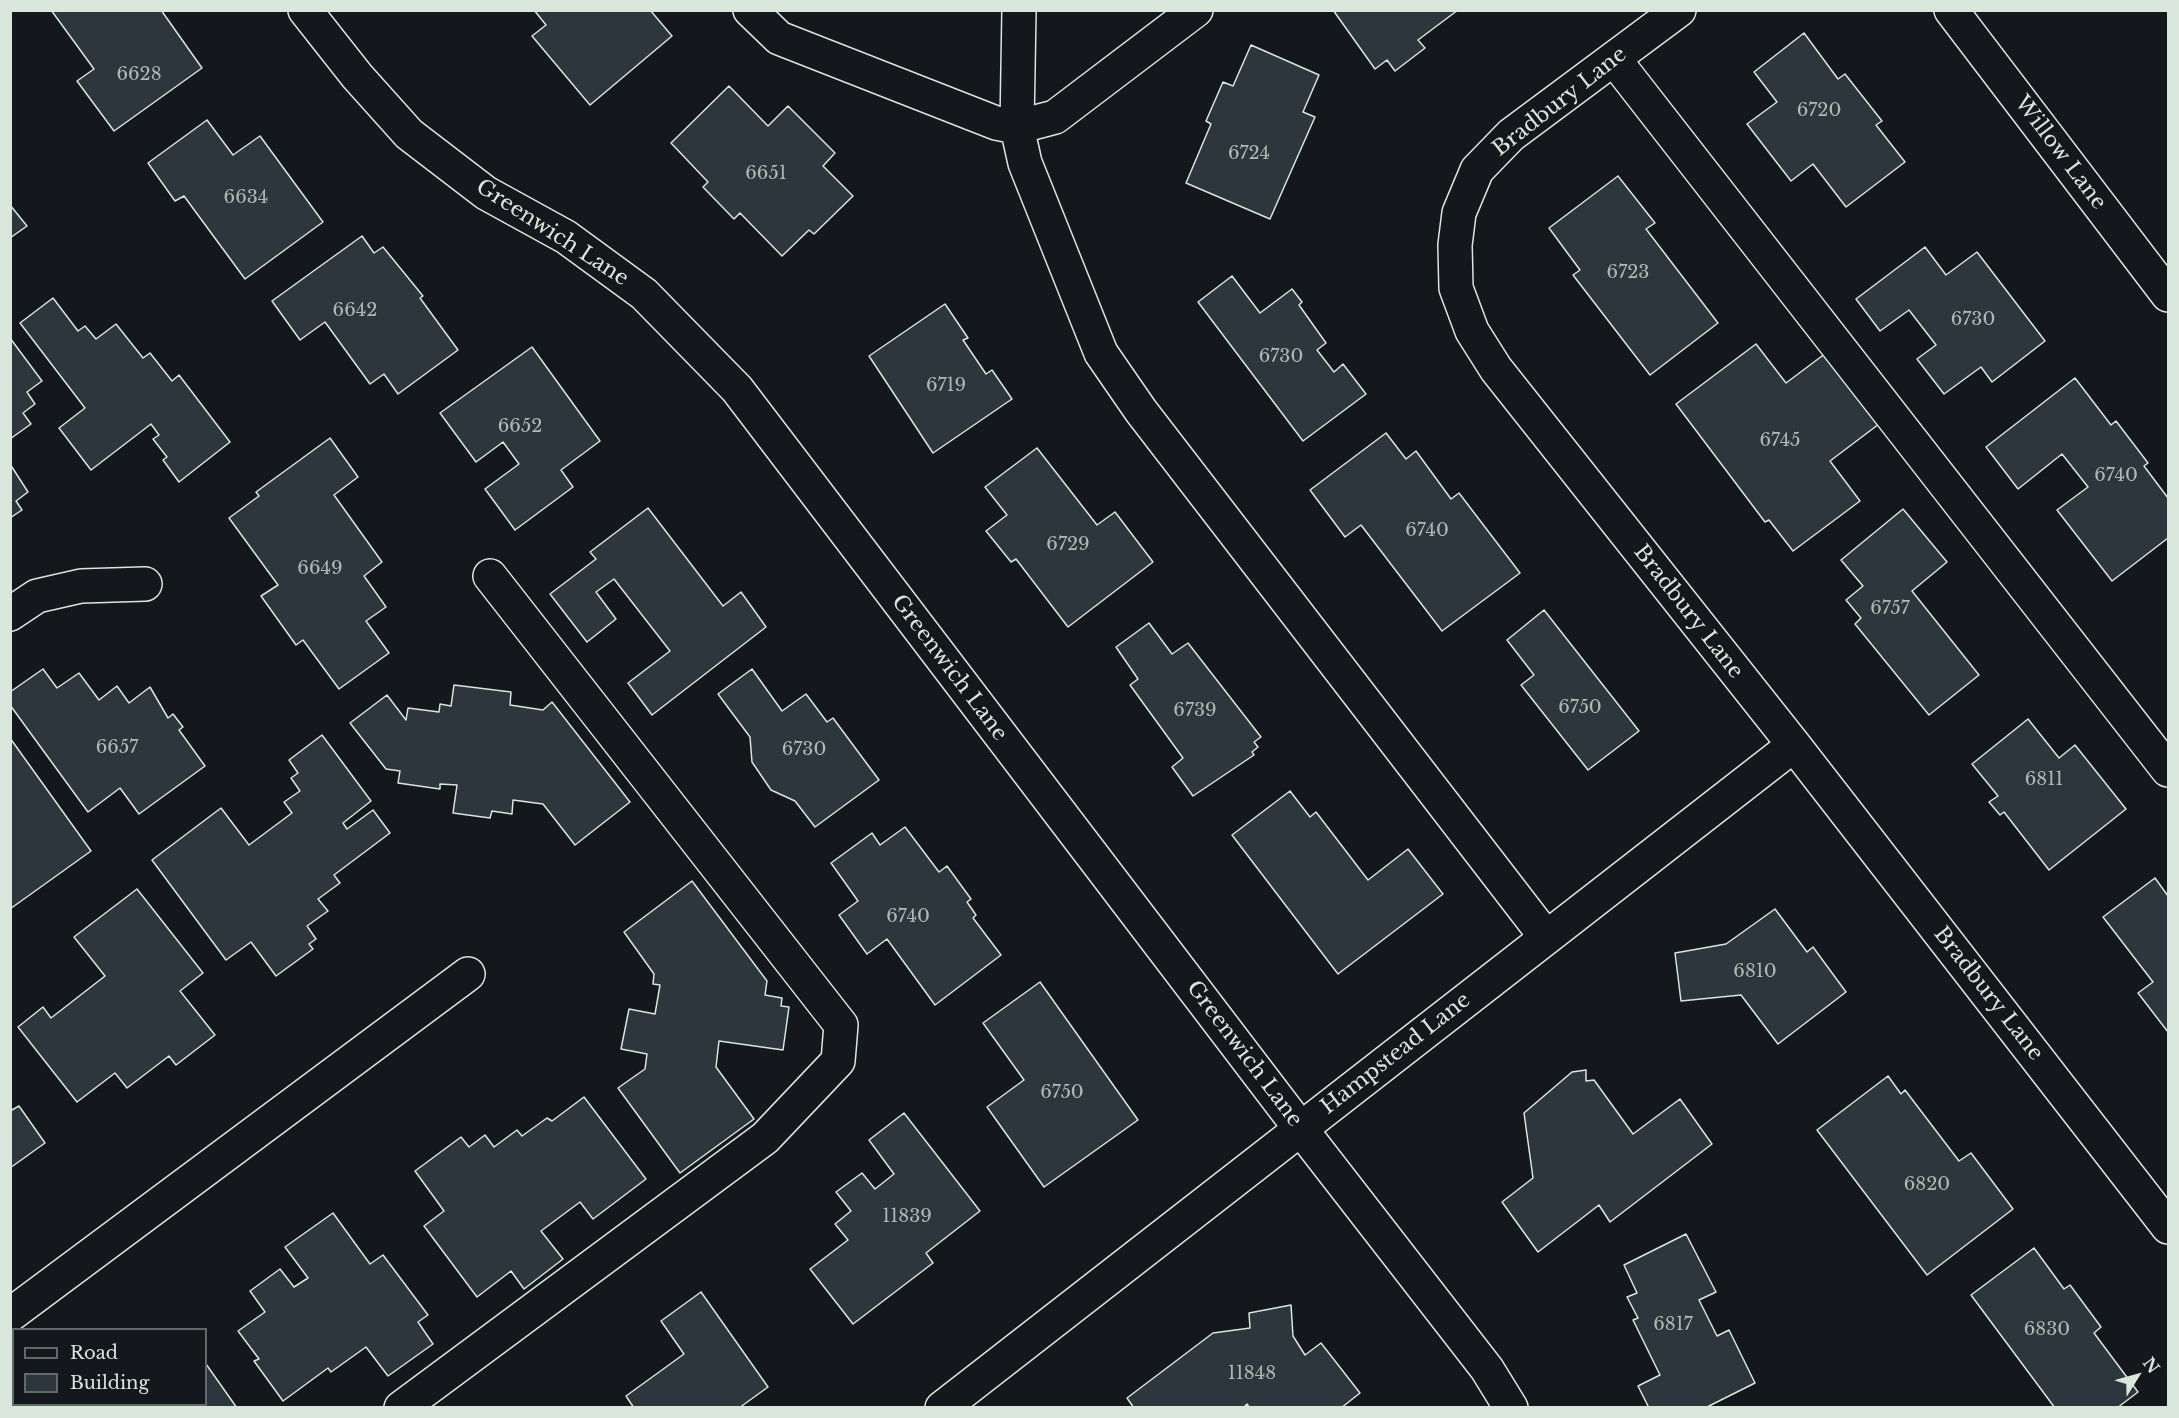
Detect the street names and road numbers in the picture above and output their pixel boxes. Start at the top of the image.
street label: Bradbury Lane [1488,42,1632,162]
street label: Willow Lane [2009,91,2111,215]
street label: Greenwich Lane [471,174,633,292]
street label: Bradbury Lane [1628,540,1748,684]
street label: Greenwich Lane [886,590,1012,746]
street label: Bradbury Lane [1928,922,2048,1066]
street label: Greenwich Lane [1181,976,1307,1132]
street label: Hampstead Lane [1316,988,1476,1120]

